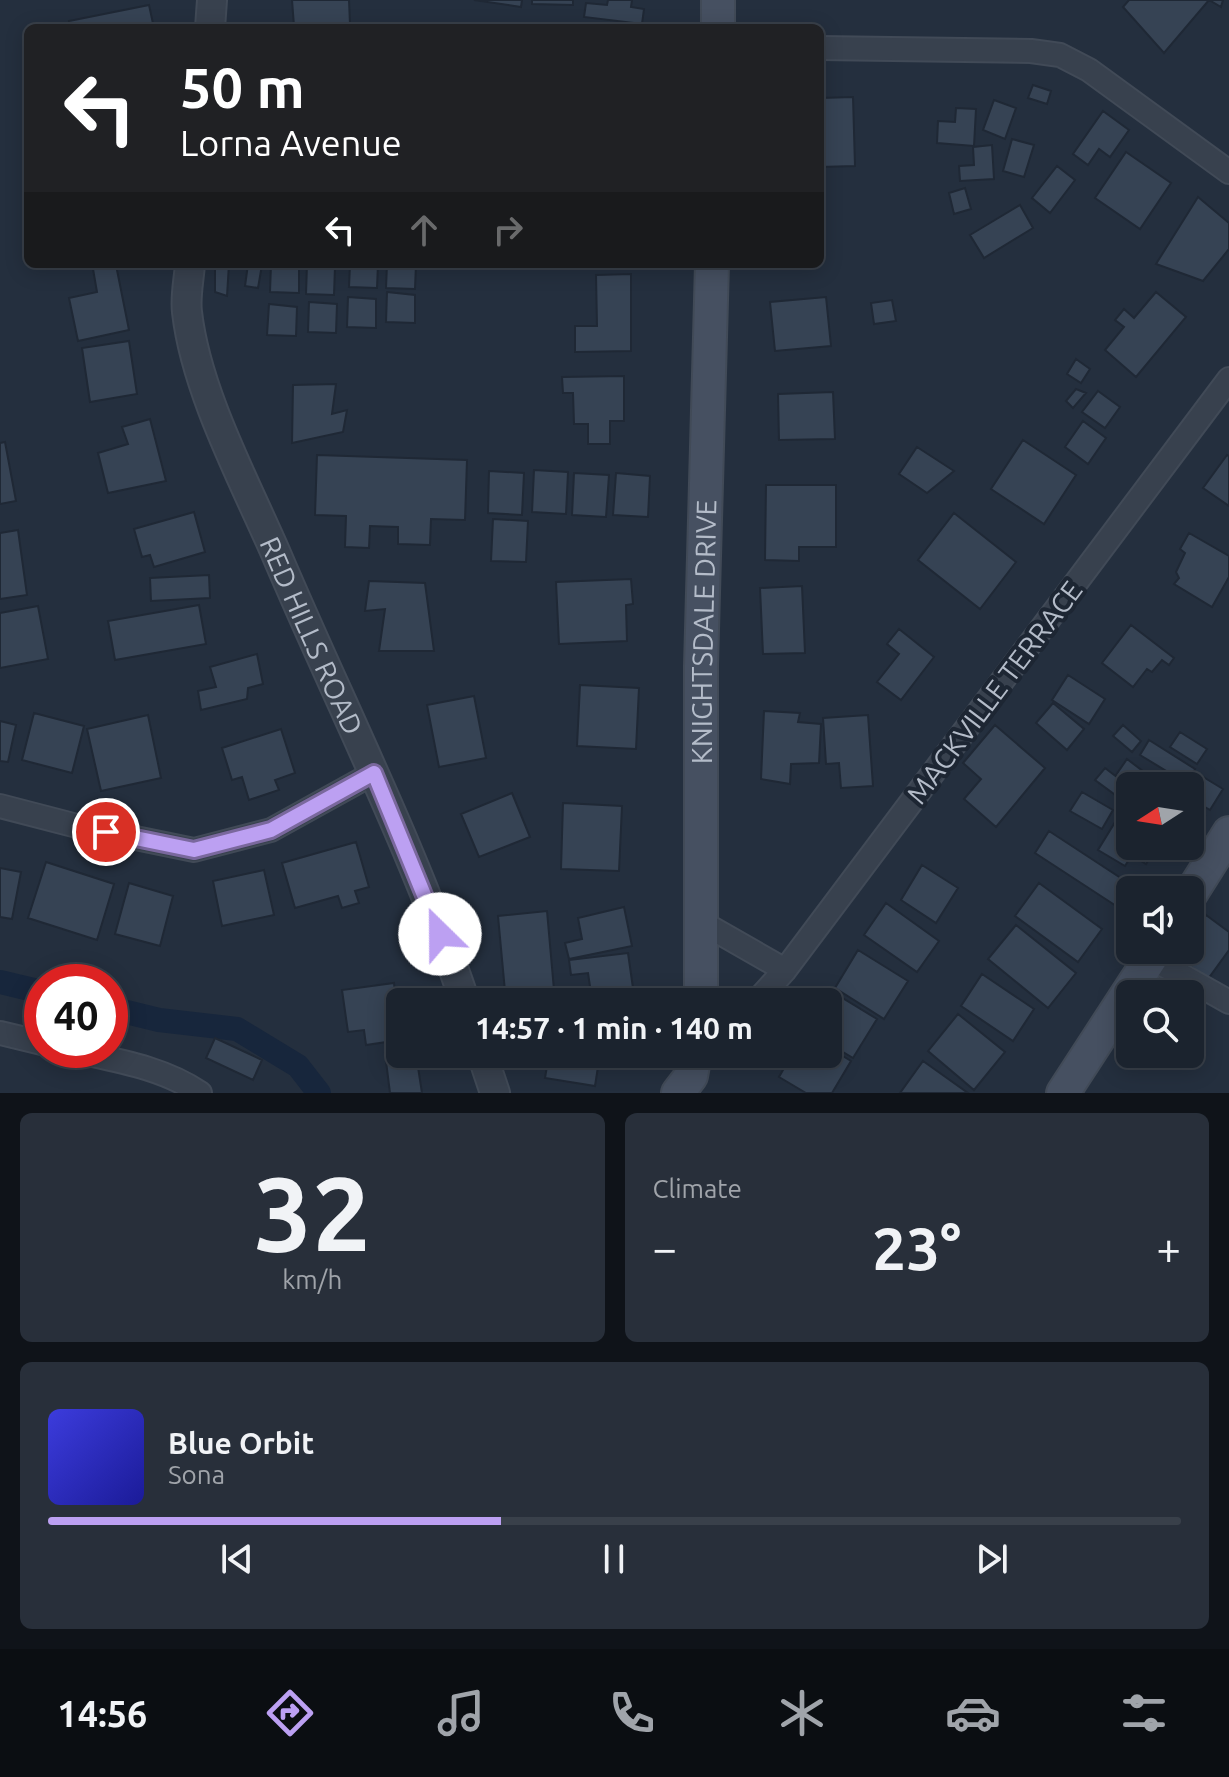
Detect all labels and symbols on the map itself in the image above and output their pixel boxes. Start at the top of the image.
street label: KNIGHTSDALE DRIVE [685,499,721,764]
street label: RED HILLS ROAD [255,532,370,739]
street label: MACKVILLE TERRACE [900,575,1088,809]
north arrow [1116,772,1204,860]
pin [72,798,140,866]
position arrow [398,892,482,976]
speed limit sign: 40 [24,964,128,1068]

